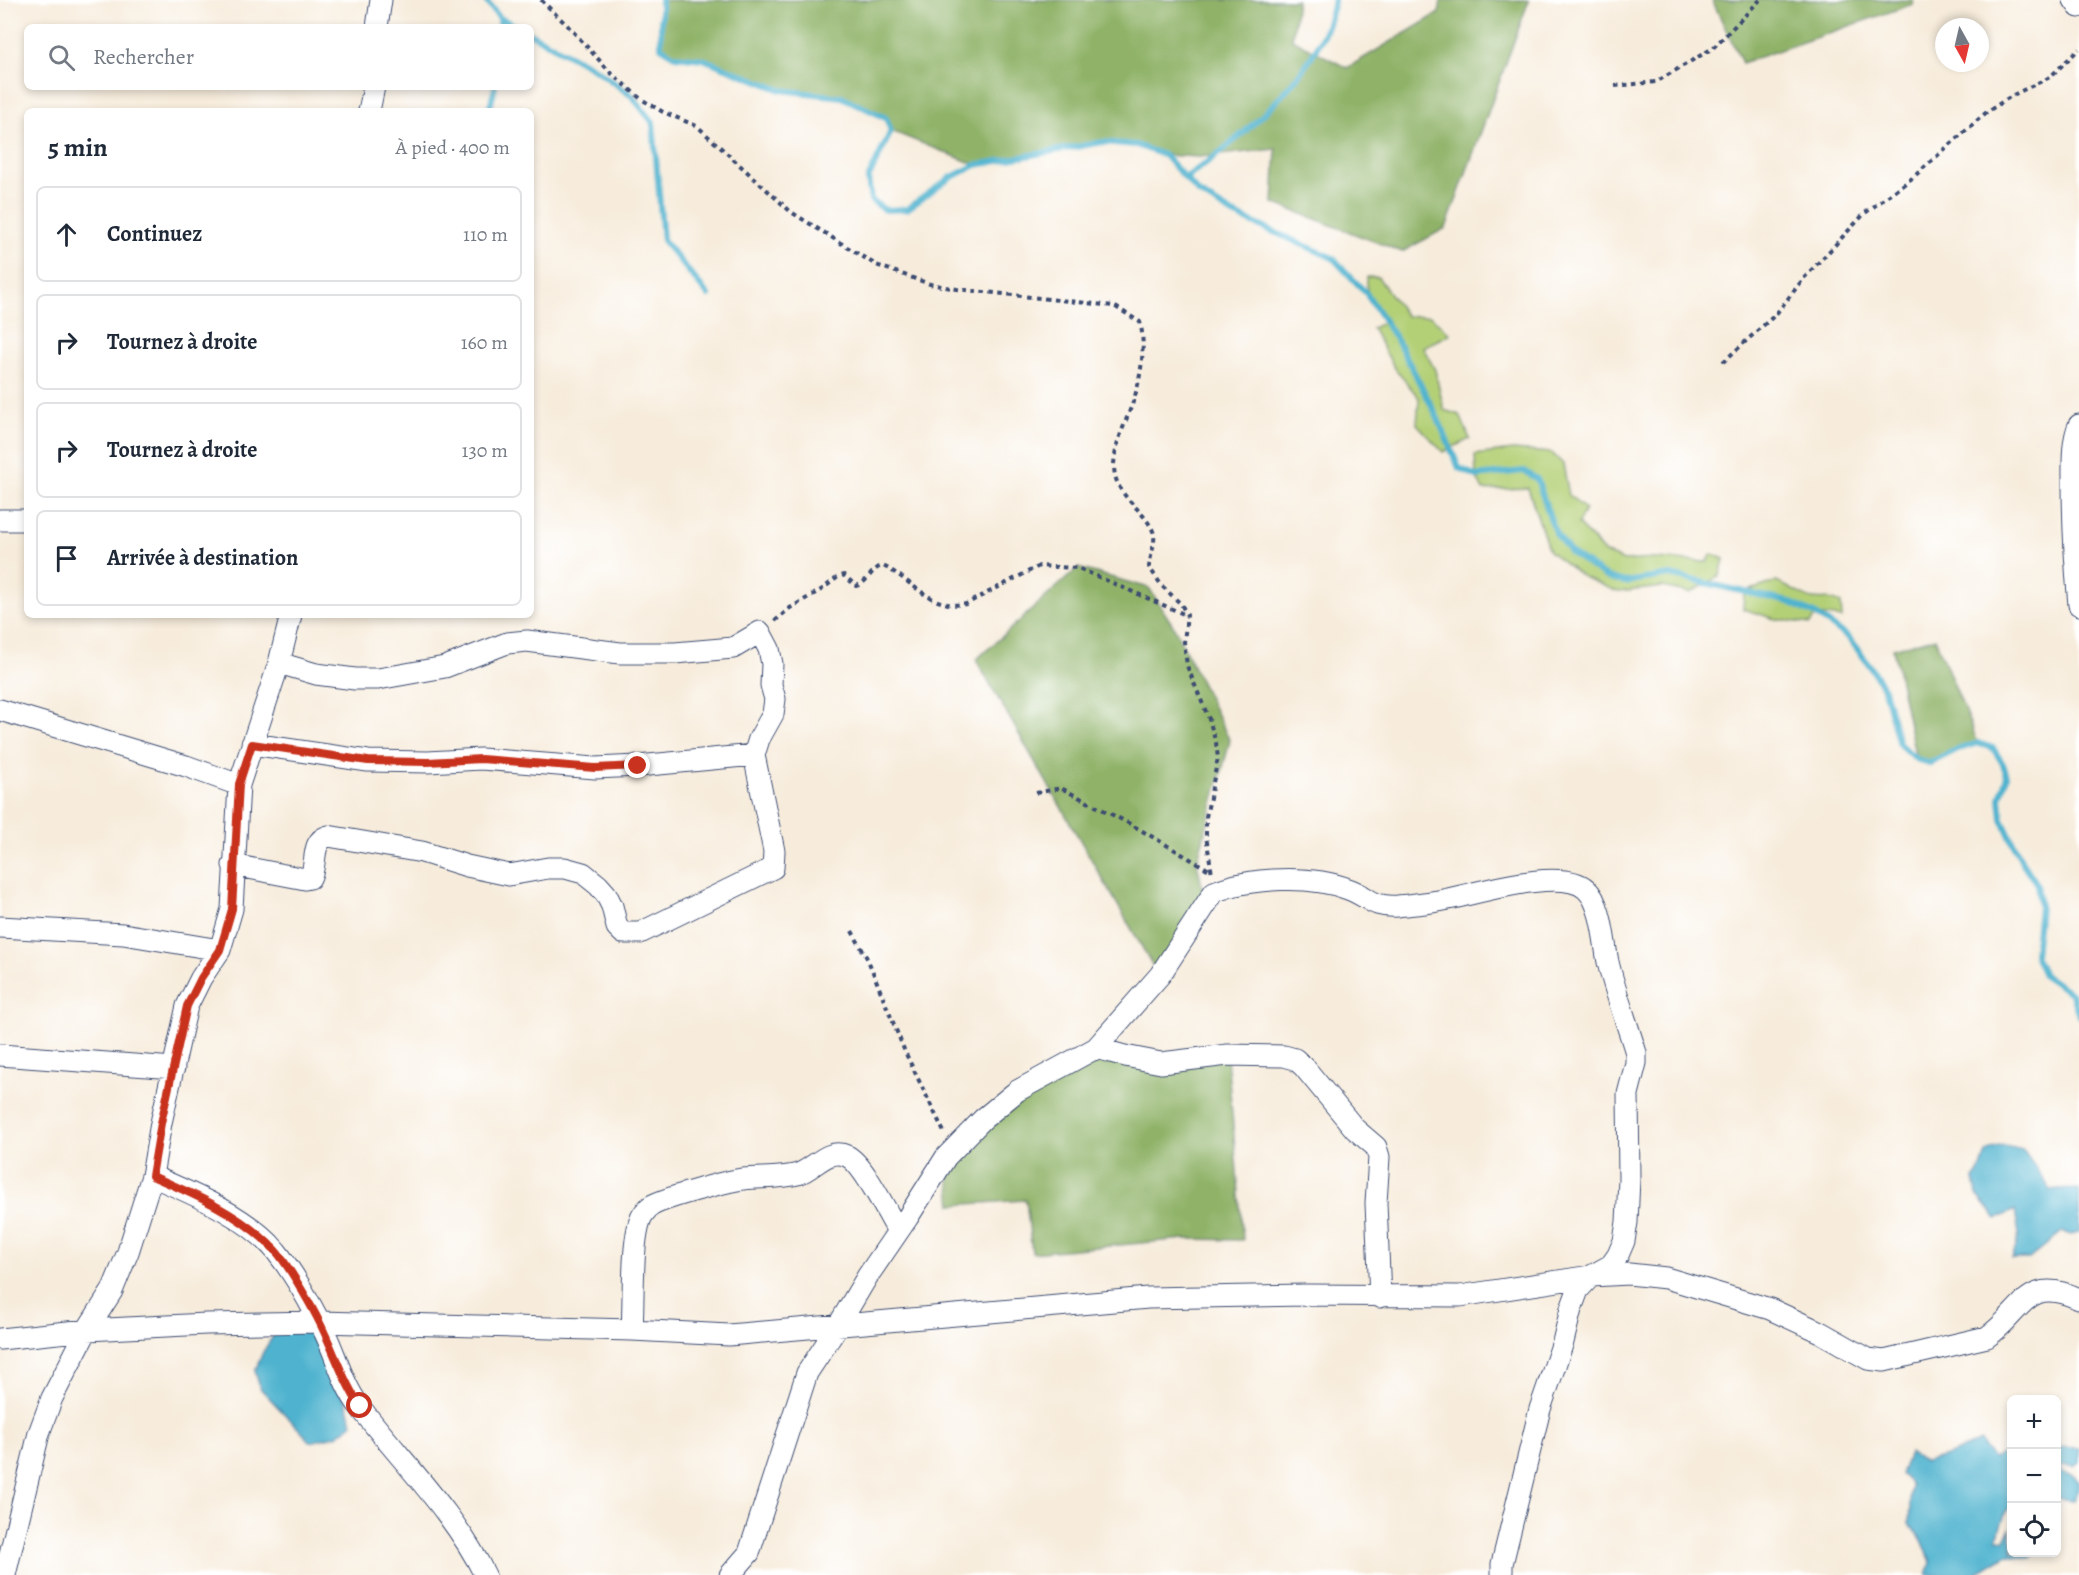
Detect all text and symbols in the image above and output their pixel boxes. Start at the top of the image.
north arrow [1935,18,1989,72]
search box [24,24,534,90]
icon: search [45,41,78,74]
text: Rechercher [93,42,194,72]
text: 5 min [48,130,108,165]
text: À pied · 400 m [396,134,510,161]
icon: ahead [50,218,83,251]
text: Continuez [107,219,202,249]
text: 110 m [463,221,508,248]
icon: right [50,326,83,359]
text: Tournez à droite [107,327,258,357]
text: 160 m [461,329,508,356]
icon: right [50,434,83,467]
text: Tournez à droite [107,435,258,465]
text: 130 m [462,437,508,464]
icon: arrive [50,542,83,575]
text: Arrivée à destination [107,543,298,573]
route end [624,752,650,778]
route start [346,1392,372,1418]
map controls [2007,1395,2061,1557]
button: + [2007,1395,2061,1449]
button: − [2007,1449,2061,1503]
button: locate [2007,1503,2061,1557]

